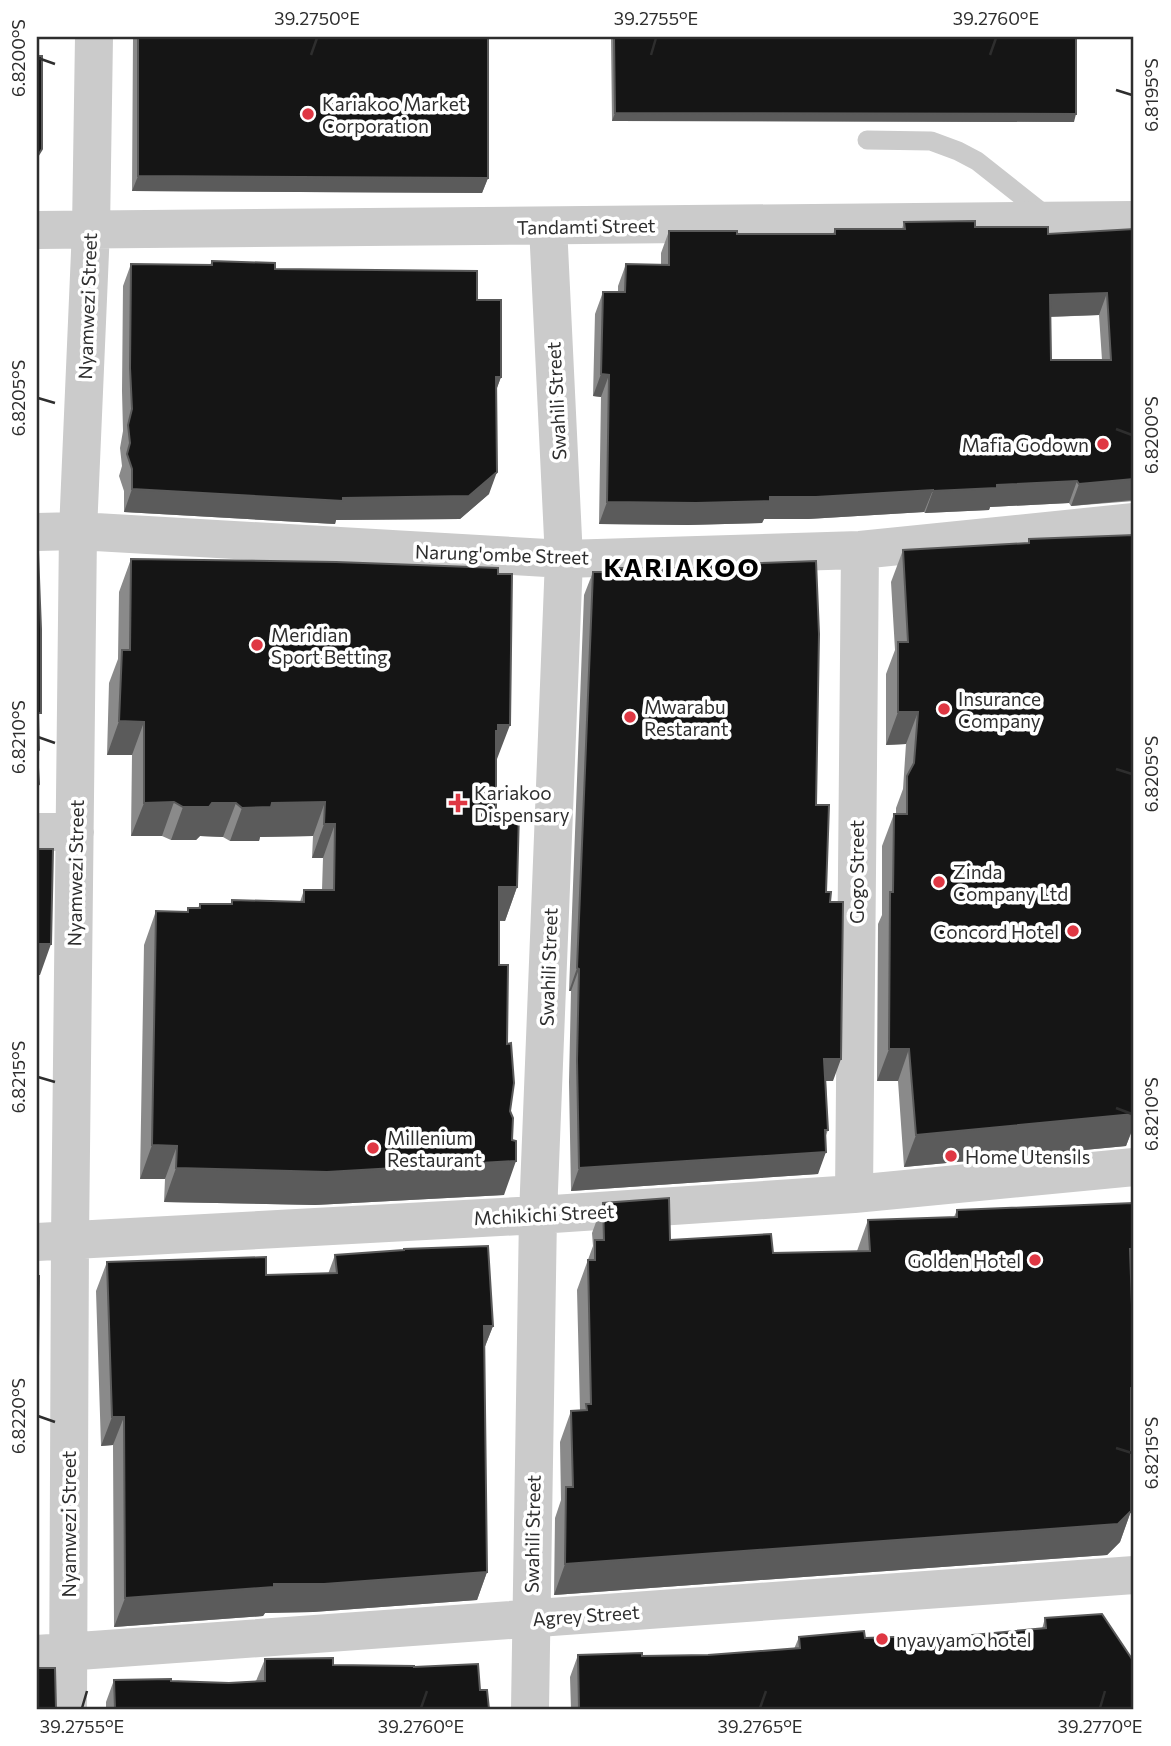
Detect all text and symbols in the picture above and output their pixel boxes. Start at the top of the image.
text: 39.2750°E [274,7,360,29]
text: 39.2755°E [614,7,698,29]
text: 39.2760°E [953,7,1039,29]
text: 6.8200°S [7,19,29,97]
text: 6.8195°S [1140,58,1162,132]
place label: Kariakoo Market Corporation [322,92,467,137]
marker: Kariakoo Market Corporation [300,106,316,122]
street label: Tandamti Street [516,213,656,239]
street label: Nyamwezi Street [73,232,101,380]
street label: Swahili Street [541,341,571,461]
text: 6.8205°S [7,360,29,436]
text: 6.8200°S [1140,396,1162,474]
place label: Mafia Godown [962,433,1089,456]
marker: Mafia Godown [1095,436,1111,452]
street label: Narung'ombe Street [415,539,590,569]
district label: KARIAKOO [603,551,761,582]
place label: Meridian Sport Betting [271,623,388,668]
marker: Meridian Sport Betting [249,637,265,653]
place label: Insurance Company [958,687,1041,732]
place label: Mwarabu Restarant [644,695,729,740]
text: 6.8210°S [7,700,29,774]
marker: Insurance Company [936,701,952,717]
marker: Mwarabu Restarant [622,709,638,725]
text: 6.8205°S [1140,736,1162,812]
place label: Kariakoo Dispensary [474,781,570,826]
marker: Kariakoo Dispensary [448,793,468,813]
street label: Nyamwezi Street [62,799,88,947]
street label: Gogo Street [845,820,868,924]
place label: Zinda Company Ltd [953,860,1068,905]
marker: Zinda Company Ltd [931,874,947,890]
street label: Swahili Street [534,907,562,1027]
place label: Concord Hotel [933,920,1059,943]
marker: Concord Hotel [1065,923,1081,939]
text: 6.8215°S [7,1041,29,1113]
text: 6.8210°S [1140,1077,1162,1151]
place label: Millenium Restaurant [387,1126,482,1171]
marker: Millenium Restaurant [365,1140,381,1156]
place label: Home Utensils [965,1145,1090,1168]
marker: Home Utensils [943,1148,959,1164]
street label: Mchikichi Street [473,1199,615,1229]
place label: Golden Hotel [907,1249,1021,1272]
marker: Golden Hotel [1027,1252,1043,1268]
text: 6.8220°S [7,1378,29,1454]
text: 6.8215°S [1140,1417,1162,1489]
street label: Nyamwezi Street [57,1450,80,1597]
street label: Swahili Street [519,1474,545,1593]
street label: Agrey Street [532,1600,640,1630]
place label: nyavyamo hotel [896,1628,1032,1651]
marker: nyavyamo hotel [874,1631,890,1647]
text: 39.2755°E [40,1715,124,1737]
text: 39.2760°E [378,1715,464,1737]
text: 39.2765°E [718,1715,802,1737]
text: 39.2770°E [1058,1715,1142,1737]

